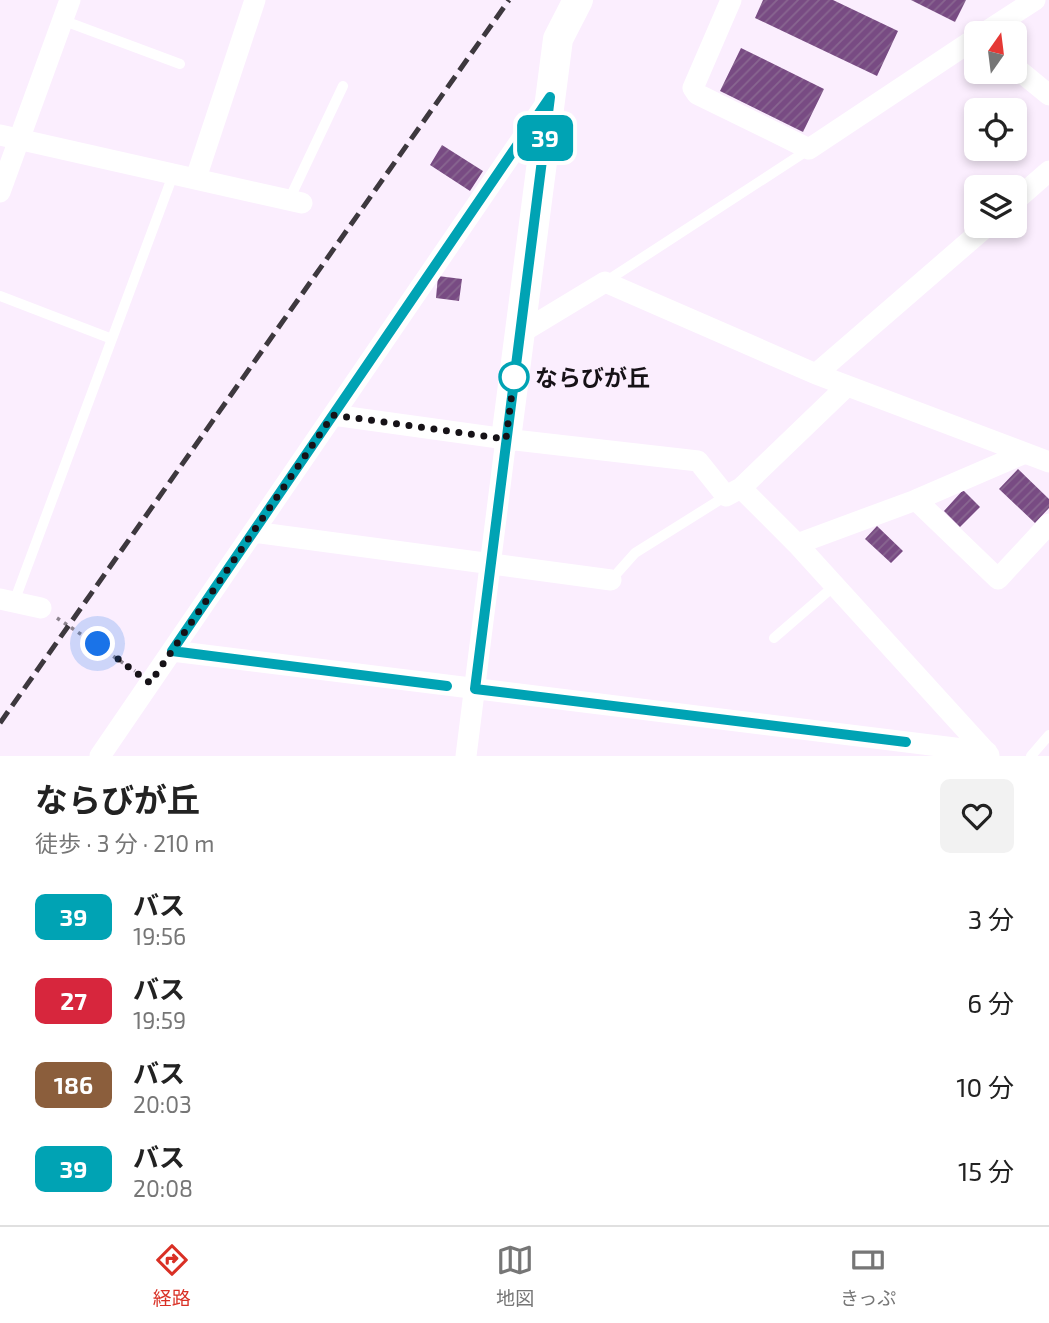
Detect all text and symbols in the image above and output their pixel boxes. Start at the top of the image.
north arrow [964,21,1027,84]
map controls [964,21,1027,238]
button: locate [964,98,1027,161]
line badge: 39 [514,115,576,161]
text: 39 [531,123,559,152]
button: layers [964,175,1027,238]
marker: ならびが丘 [499,362,529,392]
place label: ならびが丘 [535,363,650,391]
your location [80,626,115,661]
text: ならびが丘 [35,779,200,819]
button: heart [940,779,1014,853]
text: 徒歩 · 3 分 · 210 m [35,829,215,857]
text: バス [133,889,185,920]
text: 39 [60,902,87,931]
text: 3 分 [968,903,1014,934]
text: 19:56 [133,922,186,950]
text: バス [133,973,185,1004]
text: 27 [60,986,87,1015]
text: 6 分 [967,987,1014,1018]
text: 19:59 [133,1006,186,1034]
text: バス [133,1057,185,1088]
text: 186 [54,1070,93,1099]
text: 10 分 [956,1071,1014,1102]
text: 20:03 [133,1090,192,1118]
text: バス [133,1141,185,1172]
text: 39 [60,1154,87,1183]
text: 15 分 [958,1155,1014,1186]
text: 20:08 [133,1174,193,1202]
tab: 経路 [153,1241,191,1310]
tab: 地図 [496,1241,534,1310]
tab: きっぷ [840,1241,896,1310]

